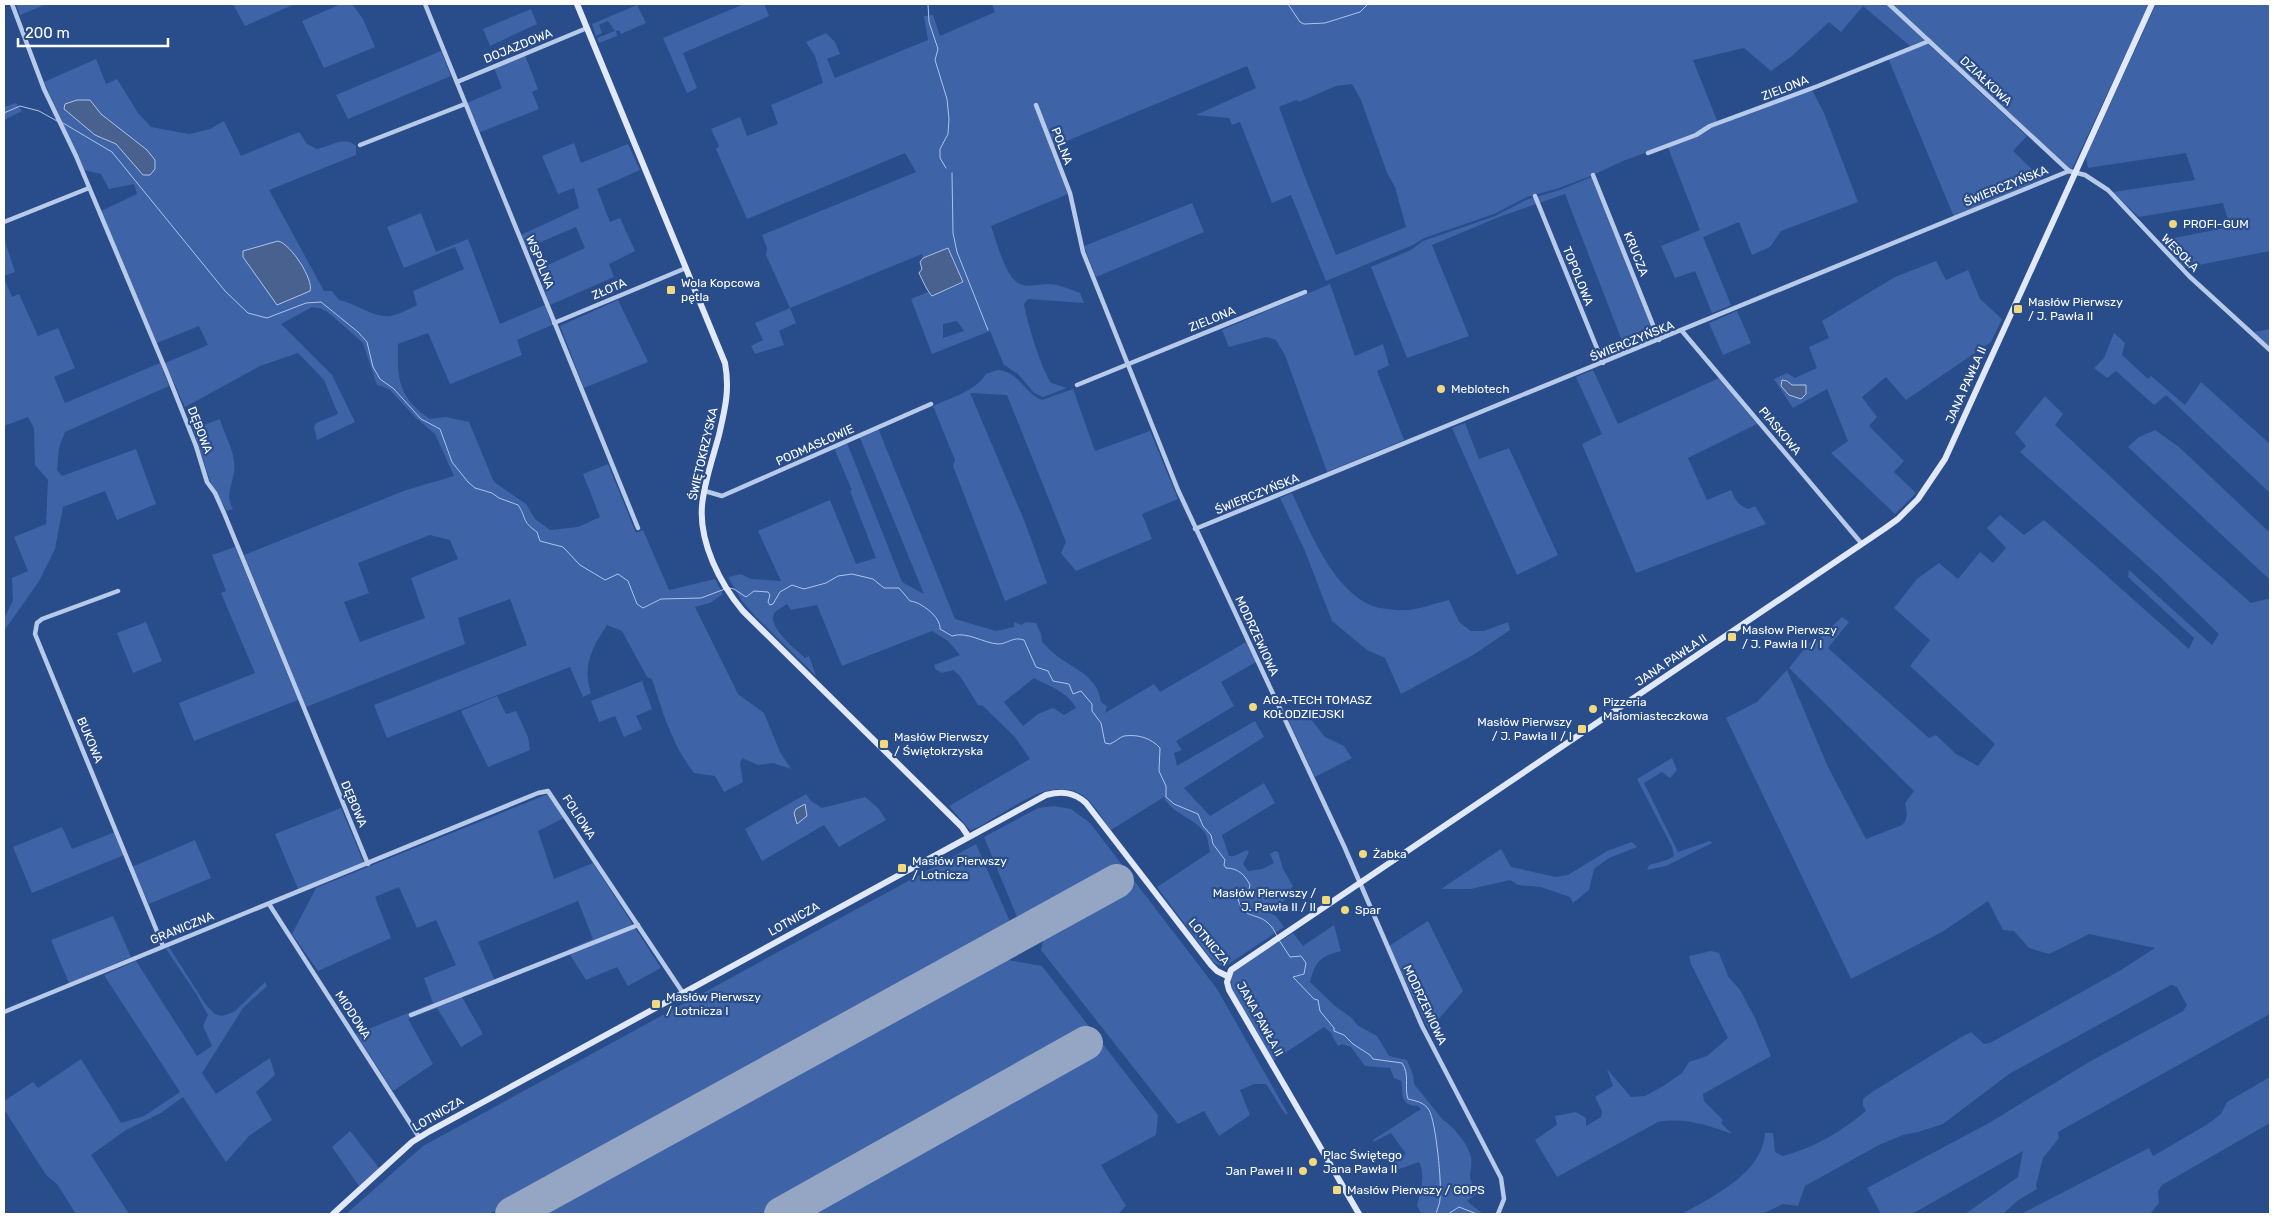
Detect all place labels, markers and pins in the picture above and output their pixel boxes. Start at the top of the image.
place label: PROFI-GUM [2183,217,2249,231]
marker: PROFI-GUM [2167,218,2179,230]
place label: Wola Kopcowa pętla [681,276,760,304]
marker: Wola Kopcowa pętla [665,284,677,296]
place label: Masłów Pierwszy / J. Pawła II [2028,295,2123,323]
marker: Masłów Pierwszy / J. Pawła II [2012,303,2024,315]
place label: Meblotech [1451,382,1509,396]
marker: Meblotech [1435,383,1447,395]
place label: Masłow Pierwszy / J. Pawła II / I [1742,623,1837,651]
marker: Masłow Pierwszy / J. Pawła II / I [1726,631,1738,643]
place label: AGA-TECH TOMASZ KOŁODZIEJSKI [1263,693,1372,721]
place label: Pizzeria Małomiasteczkowa [1603,695,1709,723]
marker: AGA-TECH TOMASZ KOŁODZIEJSKI [1247,701,1259,713]
marker: Pizzeria Małomiasteczkowa [1587,703,1599,715]
place label: Masłów Pierwszy / J. Pawła II / I [1477,715,1572,743]
marker: Masłów Pierwszy / J. Pawła II / I [1576,723,1588,735]
place label: Masłów Pierwszy / Świętokrzyska [894,730,989,758]
marker: Masłów Pierwszy / Świętokrzyska [878,738,890,750]
place label: Żabka [1373,847,1407,861]
marker: Żabka [1357,848,1369,860]
place label: Masłów Pierwszy / Lotnicza [912,854,1007,882]
marker: Masłów Pierwszy / Lotnicza [896,862,908,874]
place label: Masłów Pierwszy / J. Pawła II / II [1213,886,1316,914]
marker: Masłów Pierwszy / J. Pawła II / II [1320,894,1332,906]
place label: Spar [1355,903,1381,917]
marker: Spar [1339,904,1351,916]
place label: Masłów Pierwszy / Lotnicza I [666,990,761,1018]
marker: Masłów Pierwszy / Lotnicza I [650,998,662,1010]
place label: Plac Świętego Jana Pawła II [1323,1148,1402,1176]
marker: Plac Świętego Jana Pawła II [1307,1156,1319,1168]
place label: Jan Paweł II [1225,1164,1293,1178]
marker: Jan Paweł II [1297,1165,1309,1177]
place label: Masłów Pierwszy / GOPS [1347,1183,1485,1197]
marker: Masłów Pierwszy / GOPS [1331,1184,1343,1196]

